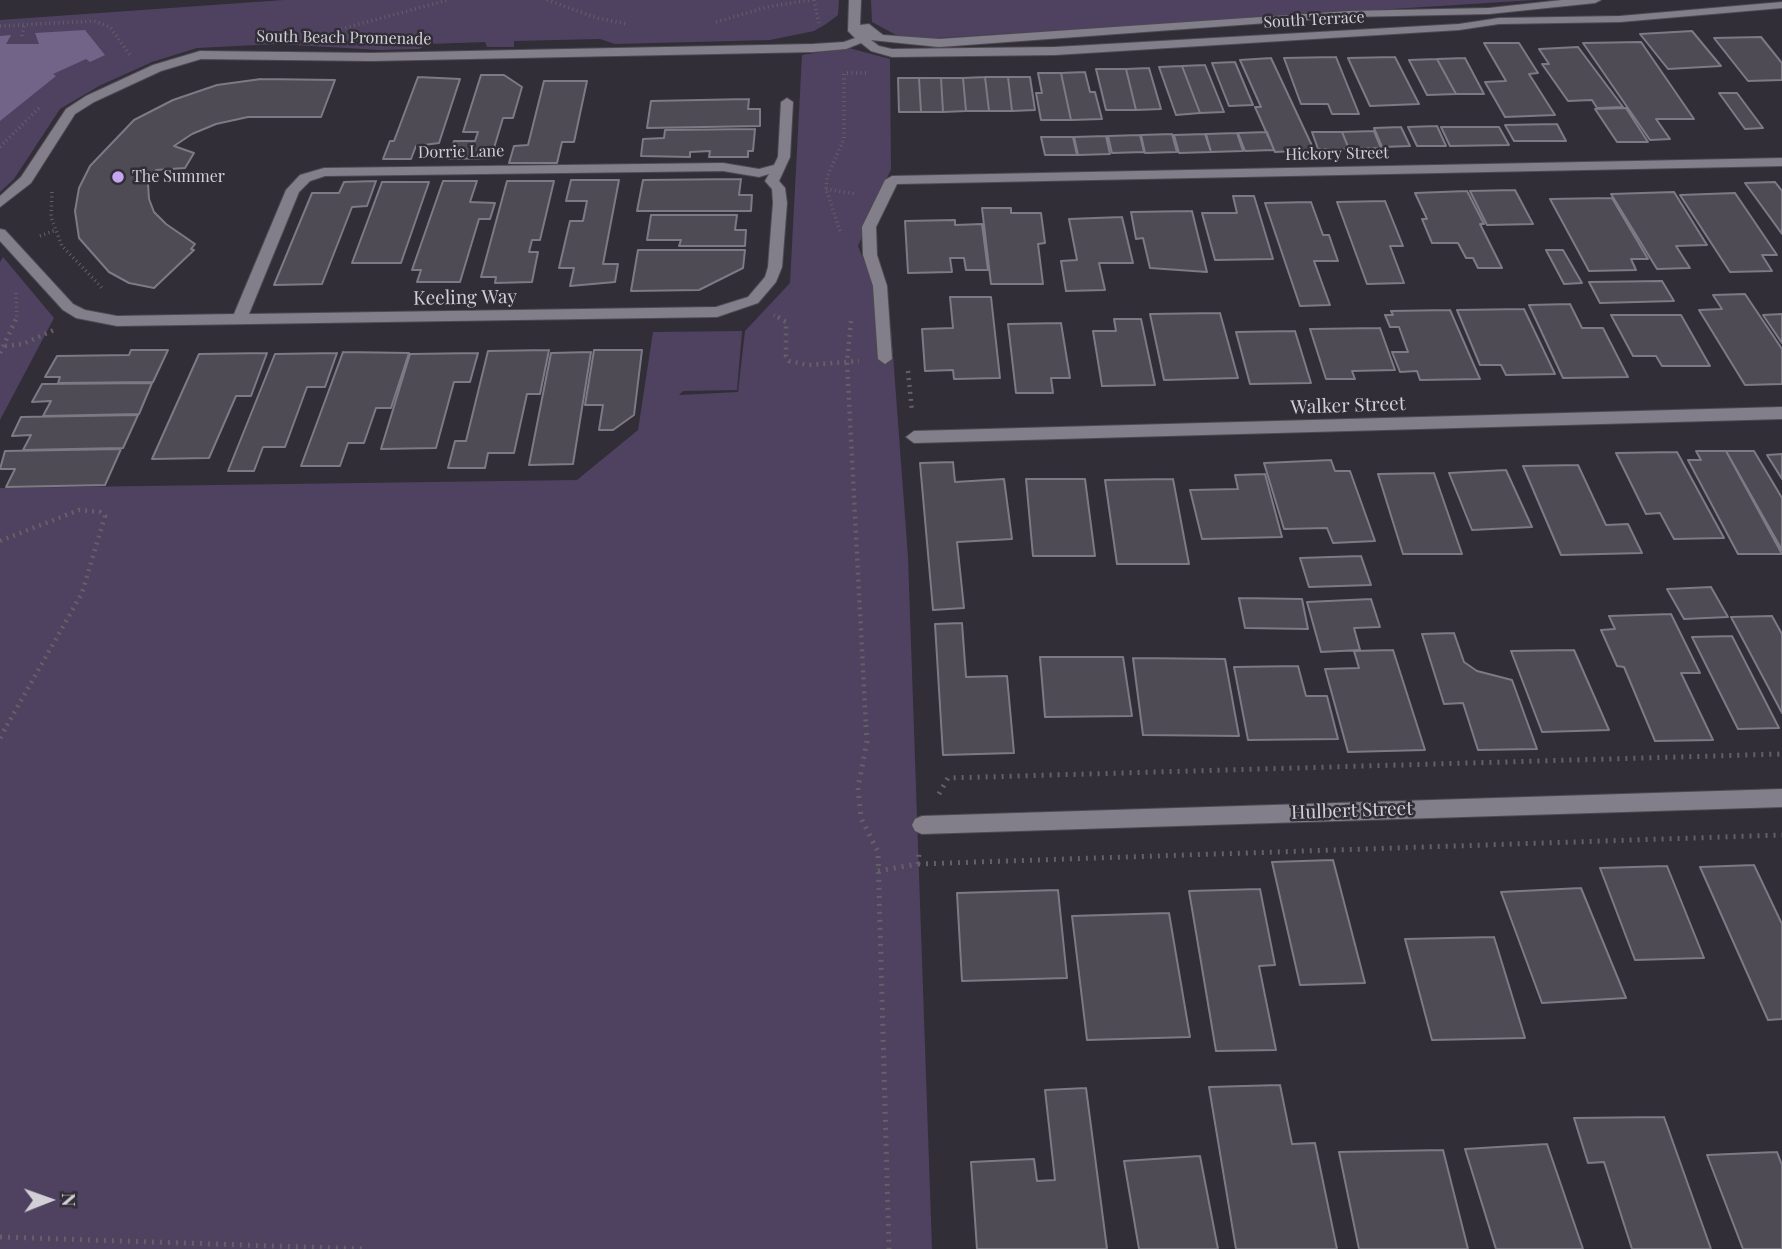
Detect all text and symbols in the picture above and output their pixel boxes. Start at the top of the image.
street label: South Terrace [1263,8,1365,32]
street label: South Beach Promenade [256,27,432,49]
street label: Dorrie Lane [418,142,504,162]
street label: Hickory Street [1285,143,1389,165]
place label: The Summer [132,167,225,187]
marker: The Summer [110,169,126,185]
street label: Keeling Way [413,286,517,310]
street label: Walker Street [1290,393,1406,419]
street label: Hulbert Street [1291,797,1413,825]
north arrow [14,1165,84,1235]
text: N [57,1193,83,1207]

